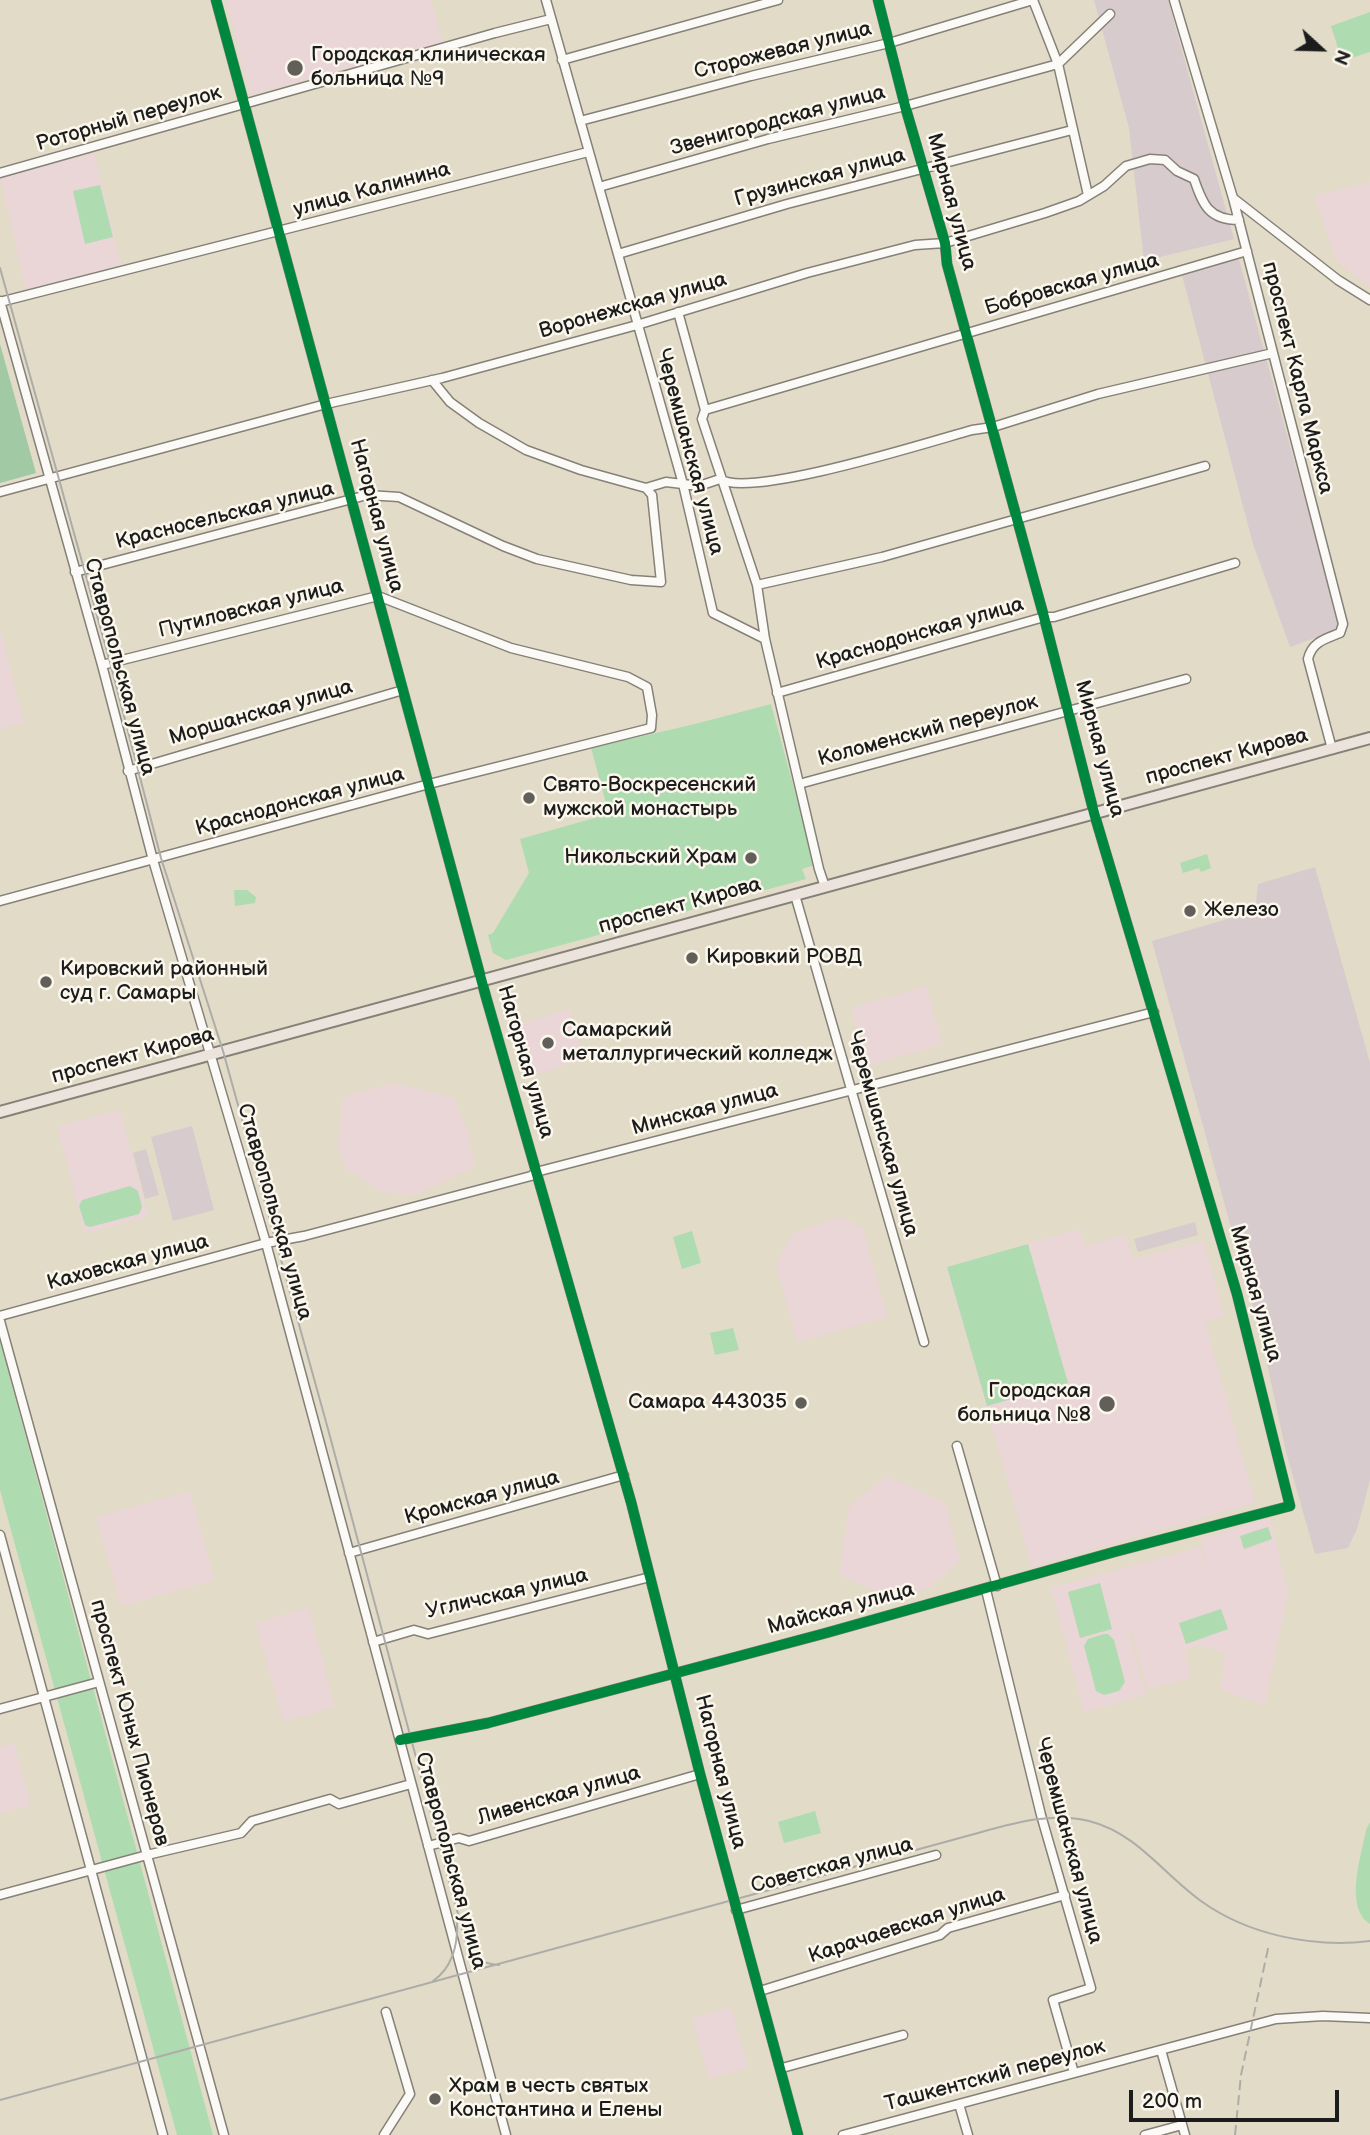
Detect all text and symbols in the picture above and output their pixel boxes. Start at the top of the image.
north arrow [1286,14,1356,84]
street label: Сторожевая улица [692,17,874,85]
place label: Городская клиническая больница №9 [311,43,546,93]
text: N [1328,46,1354,68]
marker: Городская клиническая больница №9 [285,58,305,78]
street label: Роторный переулок [33,80,225,158]
street label: Звенигородская улица [668,80,888,162]
street label: Мирная улица [921,131,981,273]
street label: Грузинская улица [732,143,908,213]
street label: улица Калинина [291,157,453,223]
street label: Бобровская улица [982,248,1162,322]
street label: проспект Карла Маркса [1256,259,1338,497]
street label: Воронежская улица [536,267,730,345]
street label: Черемшанская улица [649,346,729,558]
street label: Нагорная улица [343,436,409,596]
street label: Красносельская улица [113,477,337,555]
street label: Ставропольская улица [78,556,160,778]
street label: Путиловская улица [156,574,346,644]
street label: Краснодонская улица [813,592,1027,676]
street label: Моршанская улица [166,675,356,751]
street label: Мирная улица [1069,678,1129,820]
street label: Коломенский переулок [815,690,1041,772]
street label: проспект Кирова [1143,723,1311,791]
street label: Краснодонская улица [193,762,407,842]
place label: Свято-Воскресенский мужской монастырь [543,773,756,823]
marker: Свято-Воскресенский мужской монастырь [521,790,537,806]
place label: Никольский Храм [564,845,737,871]
marker: Никольский Храм [743,850,759,866]
street label: проспект Кирова [596,872,764,940]
place label: Железо [1204,898,1279,924]
marker: Железо [1182,903,1198,919]
place label: Кировкий РОВД [706,945,862,971]
marker: Кировкий РОВД [684,950,700,966]
place label: Кировский районный суд г. Самары [60,957,268,1007]
marker: Кировский районный суд г. Самары [38,974,54,990]
street label: Нагорная улица [491,982,559,1142]
place label: Самарский металлургический колледж [562,1018,833,1068]
street label: проспект Кирова [49,1022,217,1090]
street label: Черемшанская улица [841,1028,923,1240]
marker: Самарский металлургический колледж [540,1035,556,1051]
street label: Минская улица [629,1078,781,1142]
street label: Ставропольская улица [231,1101,317,1323]
street label: Мирная улица [1223,1223,1287,1365]
street label: Каховская улица [44,1229,212,1297]
place label: Городская больница №8 [958,1379,1091,1429]
place label: Самара 443035 [628,1390,787,1416]
marker: Городская больница №8 [1097,1394,1117,1414]
marker: Самара 443035 [793,1395,809,1411]
street label: Кромская улица [402,1465,562,1531]
street label: Угличская улица [424,1563,590,1625]
street label: Майская улица [765,1577,917,1641]
street label: проспект Юных Пионеров [84,1597,174,1849]
street label: Нагорная улица [689,1692,751,1852]
street label: Черемшанская улица [1028,1735,1108,1947]
street label: Ставропольская улица [409,1750,491,1972]
street label: Ливенская улица [474,1761,644,1831]
street label: Советская улица [748,1832,916,1900]
street label: Карачаевская улица [806,1882,1008,1970]
street label: Ташкентский переулок [882,2034,1108,2118]
place label: Храм в честь святых Константина и Елены [449,2074,662,2124]
scale bar [1132,2076,1342,2120]
text: 200 m [1142,2089,1202,2114]
marker: Храм в честь святых Константина и Елены [427,2091,443,2107]

